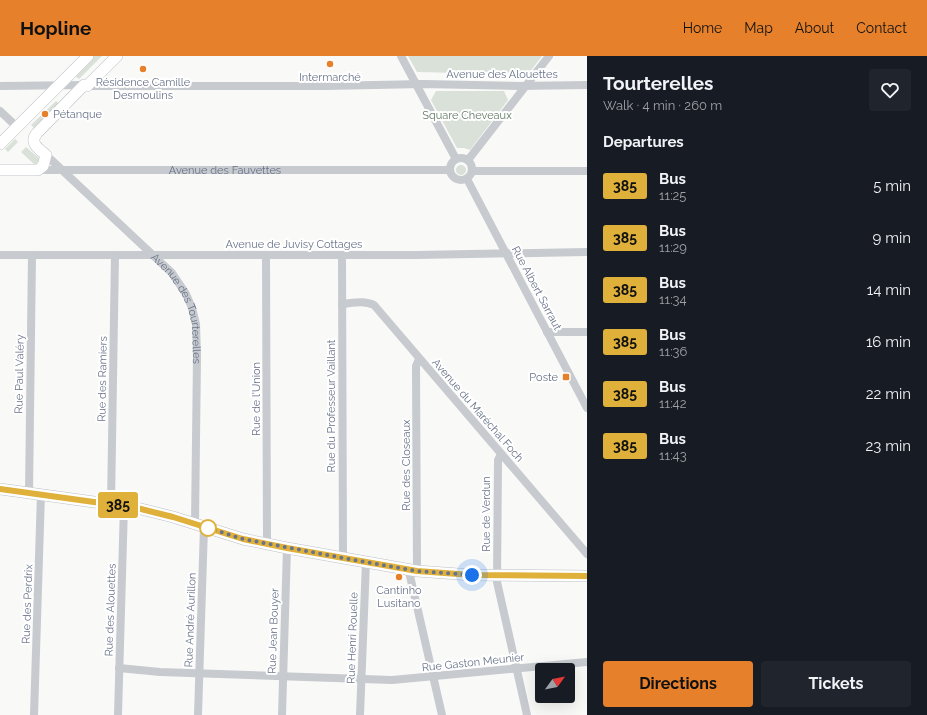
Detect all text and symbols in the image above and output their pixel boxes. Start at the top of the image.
text: Hopline [20,17,91,39]
text: Home [683,20,722,36]
text: Map [744,20,773,36]
text: About [795,20,834,36]
text: Contact [856,20,907,36]
marker: Intermarché [325,59,335,69]
marker: Résidence Camille Desmoulins [138,64,148,74]
street label: Avenue des Alouettes [446,68,558,81]
button: heart [869,69,911,111]
place label: Intermarché [299,71,361,84]
text: Tourterelles [603,72,713,94]
place label: Résidence Camille Desmoulins [96,76,191,102]
text: Walk · 4 min · 260 m [603,98,722,113]
place label: Pétanque [53,108,103,121]
marker: Pétanque [40,109,50,119]
park label: Square Cheveaux [422,109,512,122]
text: Departures [603,133,684,151]
street label: Avenue des Fauvettes [169,164,281,177]
text: Bus [659,170,686,188]
text: 5 min [873,177,911,195]
text: 385 [613,178,637,194]
text: 11:25 [659,188,686,203]
text: Bus [659,222,686,240]
text: 9 min [873,229,911,247]
text: 385 [613,230,637,246]
street label: Avenue de Juvisy Cottages [226,238,362,251]
text: 11:29 [659,240,687,255]
street label: Rue Albert Sarraut [509,244,564,333]
street label: Avenue des Tourterelles [148,251,203,364]
text: Bus [659,274,686,292]
text: 14 min [867,281,911,299]
text: 385 [613,282,637,298]
text: 11:34 [659,292,687,307]
text: Bus [659,326,686,344]
text: 16 min [866,333,911,351]
street label: Rue Paul Valéry [12,334,27,414]
text: 385 [613,334,637,350]
street label: Rue des Ramiers [95,336,110,422]
street label: Rue du Professeur Vaillant [325,339,338,472]
text: 11:36 [659,344,687,359]
street label: Avenue du Maréchal Foch [429,356,526,465]
street label: Rue de l'Union [250,362,263,436]
place label: Poste [529,371,559,384]
marker: Poste [561,372,571,382]
text: Bus [659,378,686,396]
text: 22 min [866,385,911,403]
text: 385 [613,386,637,402]
text: 11:42 [659,396,686,411]
street label: Rue des Closeaux [400,419,413,511]
text: Bus [659,430,686,448]
text: 23 min [866,437,911,455]
text: 385 [613,438,637,454]
text: 11:43 [659,448,687,463]
street label: Rue de Verdun [480,476,493,552]
line badge: 385 [95,492,141,518]
text: 385 [106,497,130,513]
unlabelled marker [199,519,217,537]
street label: Rue des Perdrix [20,563,35,644]
street label: Rue des Alouettes [102,563,119,657]
your location [462,565,482,585]
street label: Rue André Aurillon [182,572,199,668]
marker: Cantinho Lusitano [394,572,404,582]
place label: Cantinho Lusitano [376,584,422,610]
street label: Rue Jean Bouyer [266,588,282,674]
street label: Rue Henri Rouelle [344,591,361,684]
street label: Rue Gaston Meunier [421,651,525,674]
button: Directions [603,661,753,707]
button: Tickets [761,661,911,707]
north arrow [535,663,575,703]
map controls [535,663,575,703]

